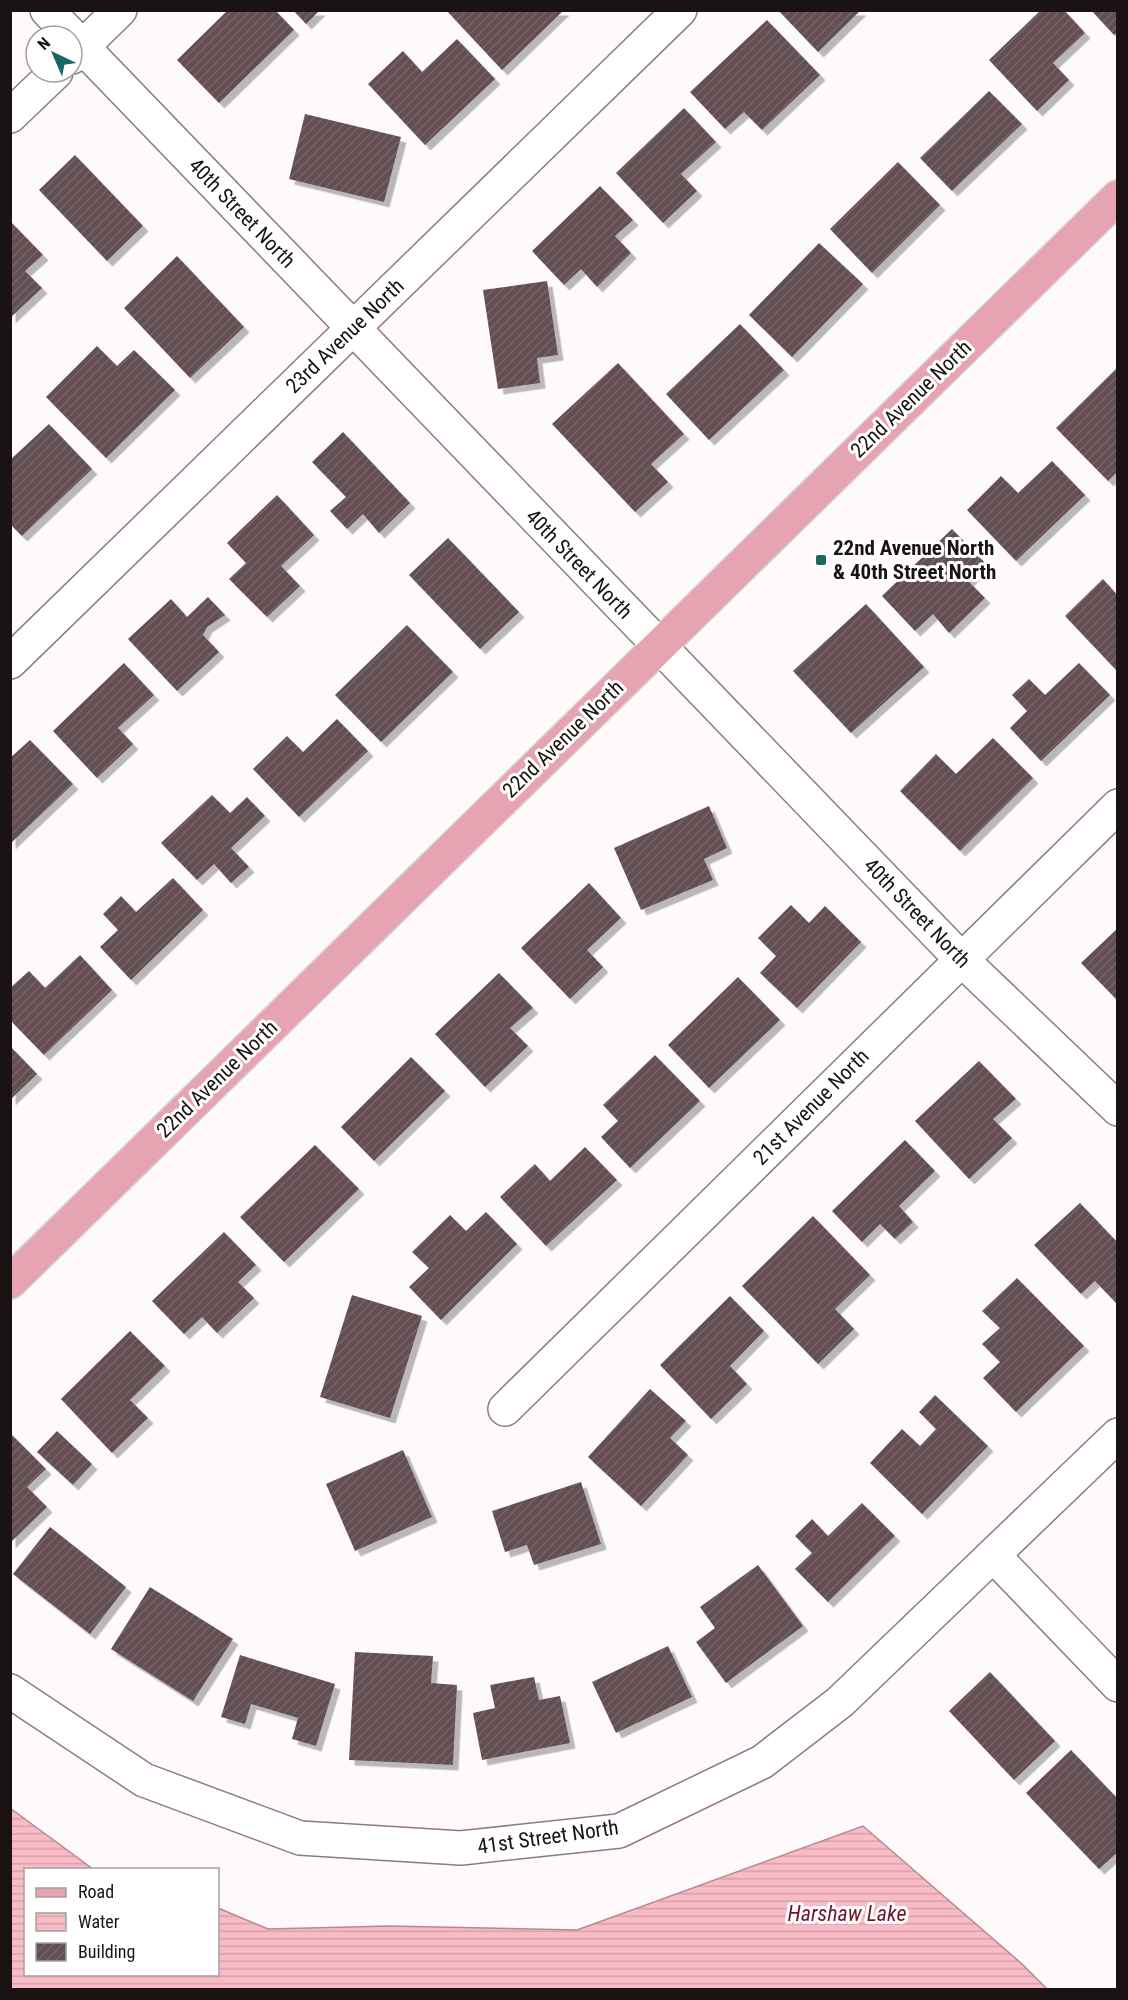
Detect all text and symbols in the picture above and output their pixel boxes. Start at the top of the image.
north arrow [24,24,84,84]
text: N [34,33,54,54]
street label: 40th Street North [184,153,300,273]
street label: 23rd Avenue North [281,274,409,398]
street label: 22nd Avenue North [846,335,976,463]
street label: 40th Street North [521,504,637,624]
place label: 22nd Avenue North & 40th Street North [833,536,996,584]
marker: 22nd Avenue North & 40th Street North [814,553,828,567]
street label: 22nd Avenue North [498,675,628,803]
street label: 40th Street North [859,853,975,973]
street label: 22nd Avenue North [152,1015,282,1143]
street label: 21st Avenue North [748,1044,874,1170]
street label: 41st Street North [476,1815,620,1859]
legend [24,1868,219,1976]
text: Road [78,1881,114,1902]
water label: Harshaw Lake [788,1901,906,1926]
text: Water [78,1911,120,1932]
text: Building [78,1941,135,1962]

